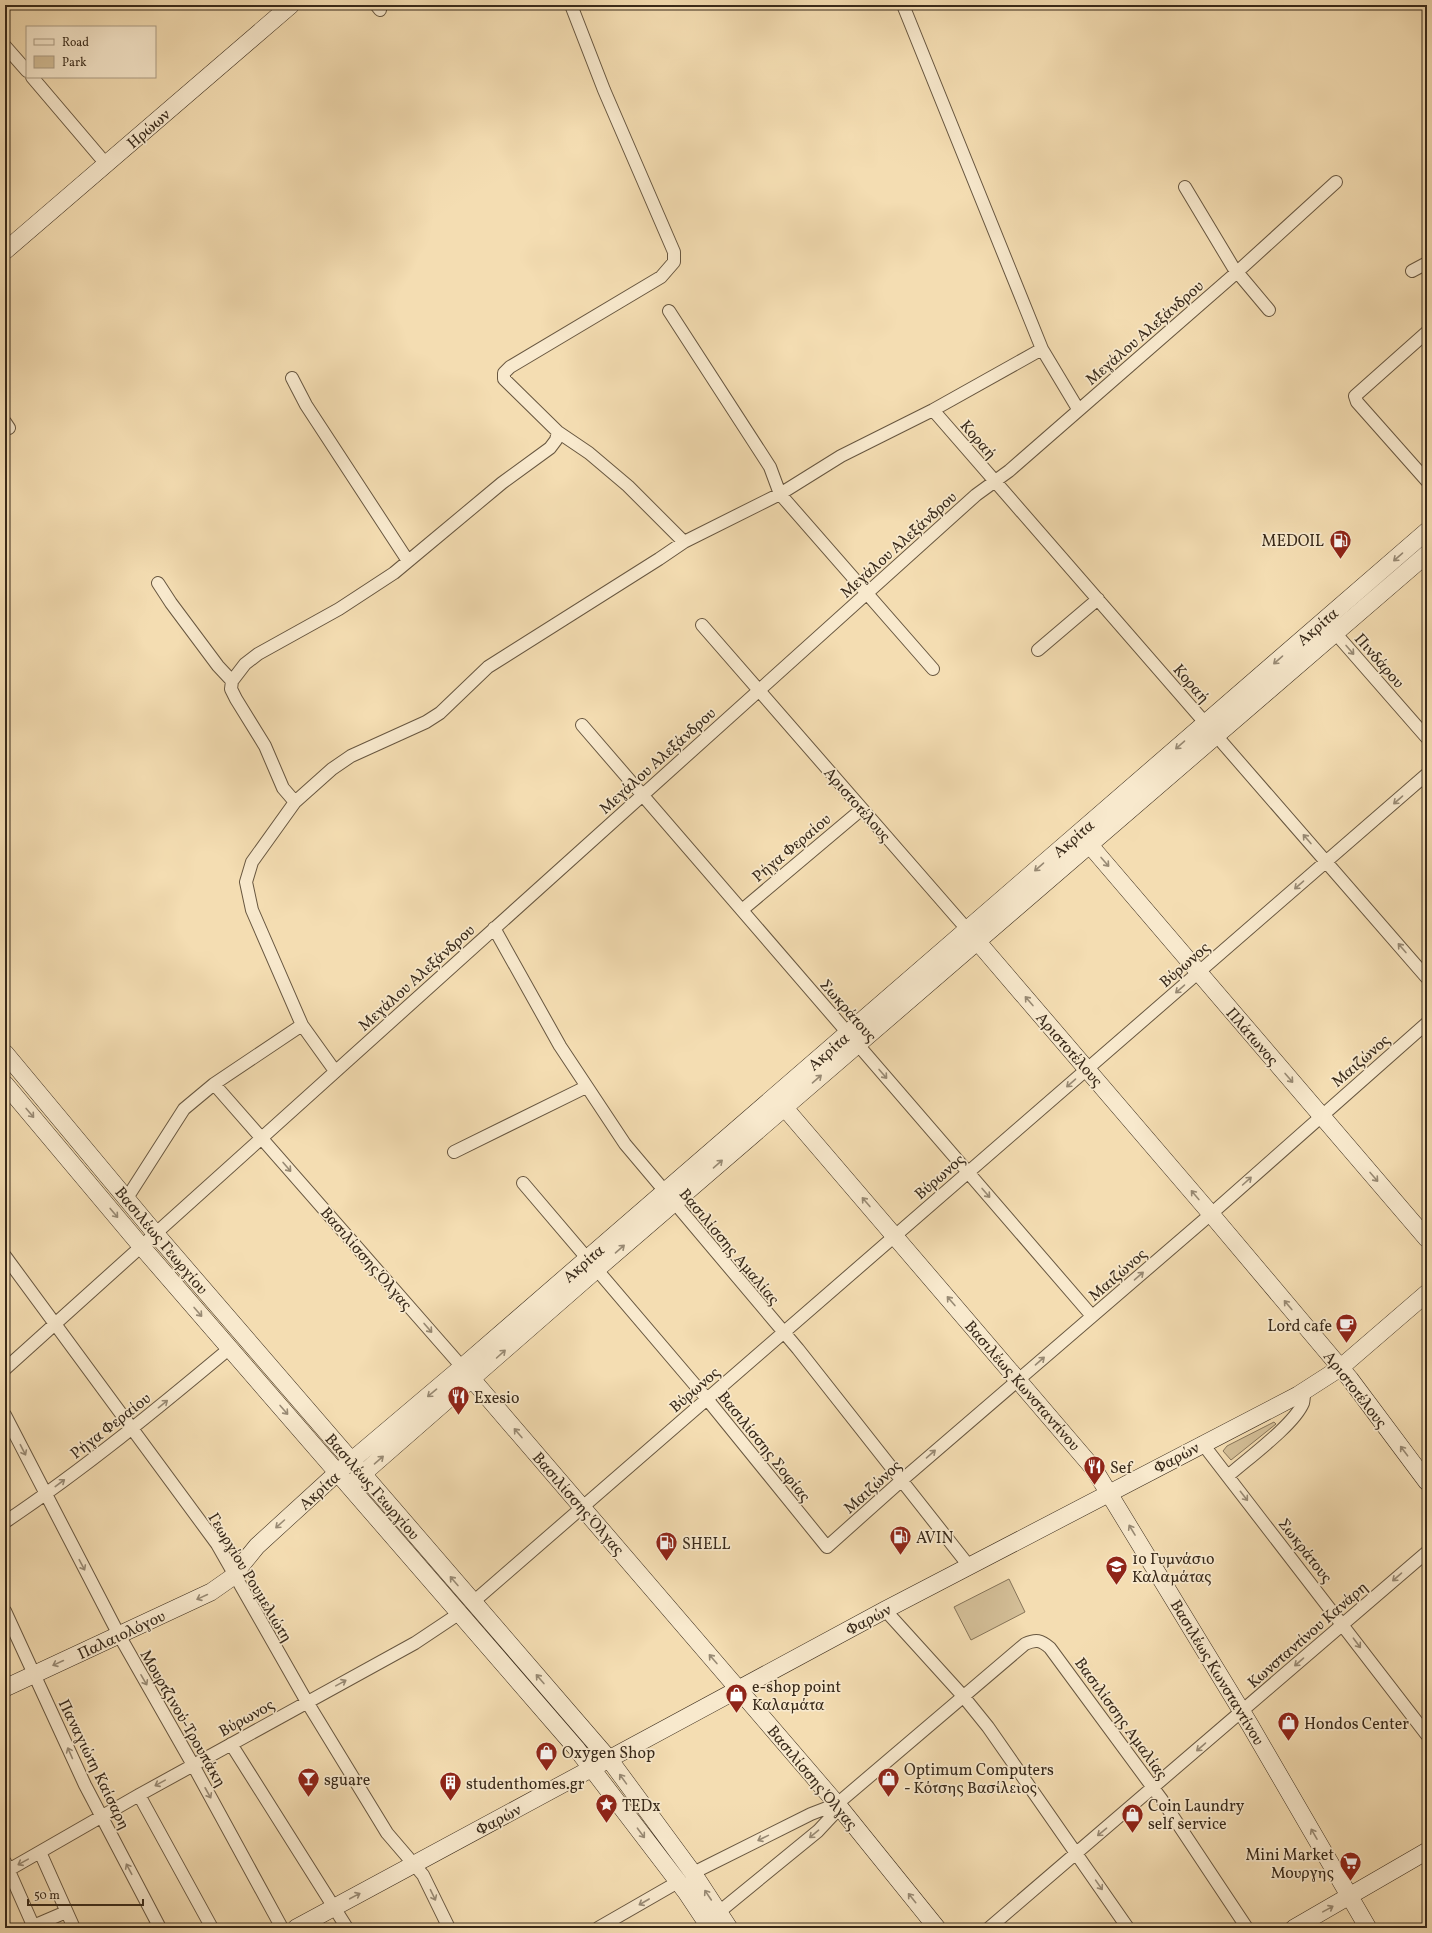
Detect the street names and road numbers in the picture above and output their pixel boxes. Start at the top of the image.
street label: Ηρώων [123,104,176,154]
street label: Μεγάλου Αλεξάνδρου [1081,276,1209,391]
street label: Κοραή [954,416,1001,465]
street label: Μεγάλου Αλεξάνδρου [836,487,963,604]
street label: Ακρίτα [1293,603,1344,652]
street label: Πινδάρου [1348,629,1409,694]
street label: Κοραή [1167,660,1214,709]
street label: Μεγάλου Αλεξάνδρου [595,703,722,820]
street label: Αριστοτέλους [818,763,895,847]
street label: Ρήγα Φεραίου [748,809,837,888]
street label: Ακρίτα [1049,815,1100,864]
street label: Μεγάλου Αλεξάνδρου [354,920,481,1037]
street label: Βύρωνος [1155,937,1215,994]
street label: Σωκράτους [814,975,881,1048]
street label: Πλάτωνος [1220,1003,1283,1071]
street label: Αριστοτέλους [1030,1008,1107,1092]
street label: Ακρίτα [804,1028,855,1077]
street label: Μαιζώνος [1327,1030,1395,1093]
street label: Βύρωνος [910,1149,970,1206]
street label: Βασιλέως Γεωργίου [109,1183,212,1300]
street label: Βασιλίσσης Αμαλίας [673,1184,784,1310]
street label: Βασιλίσσης Όλγας [314,1203,417,1316]
street label: Ακρίτα [559,1240,610,1289]
street label: Μαιζώνος [1084,1244,1152,1307]
street label: Βασιλέως Κωνσταντίνου [959,1316,1085,1457]
street label: Αριστοτέλους [1317,1347,1392,1433]
street label: Βύρωνος [665,1362,725,1419]
street label: Βασιλίσσης Σοφίας [712,1387,815,1507]
street label: Ρήγα Φεραίου [66,1388,156,1465]
street label: Βασιλέως Γεωργίου [319,1429,424,1546]
street label: Φαρών [1150,1437,1204,1480]
street label: Βασιλίσσης Όλγας [526,1448,629,1561]
street label: Μαιζώνος [840,1456,907,1519]
street label: Ακρίτα [295,1467,346,1516]
street label: Γεωργίου Ρουμελιώτη [202,1509,297,1647]
street label: Σωκράτους [1272,1514,1337,1588]
street label: Κωνσταντίνου Κανάρη [1243,1577,1373,1694]
street label: Βασιλέως Κωνσταντίνου [1164,1596,1269,1750]
street label: Φαρών [842,1599,896,1642]
street label: Παλαιολόγου [74,1606,170,1666]
street label: Μουρτζινού-Τρουπάκη [134,1646,231,1792]
street label: Βασιλίσσης Αμαλίας [1069,1654,1172,1785]
street label: Βύρωνος [215,1694,279,1743]
street label: Παναγιώτη Καίσαρη [52,1696,134,1834]
street label: Βασιλίσσης Όλγας [761,1721,862,1835]
street label: Φαρών [472,1799,526,1842]

